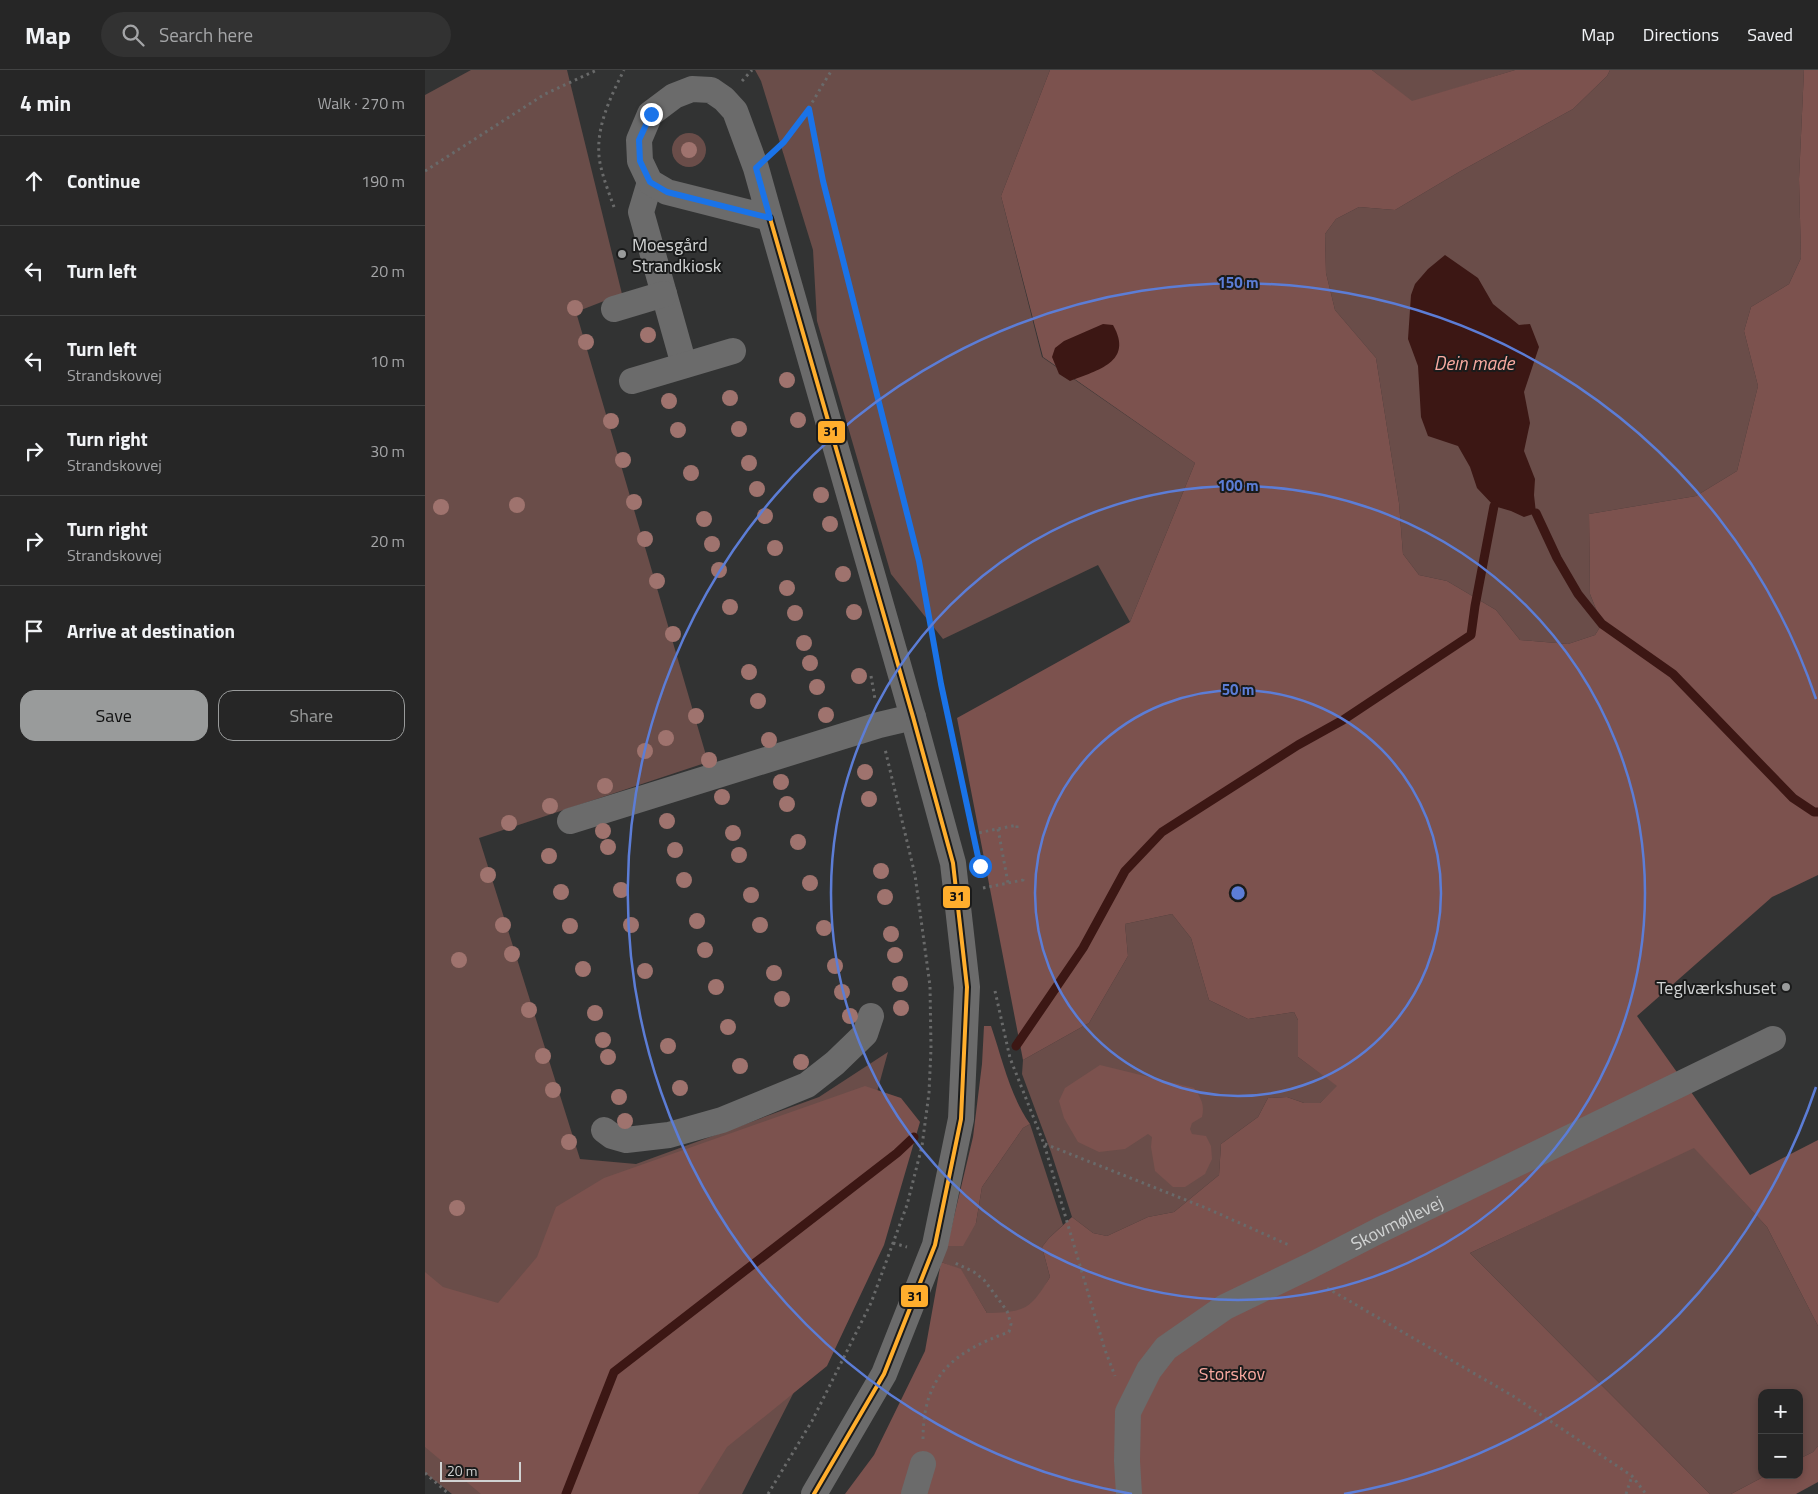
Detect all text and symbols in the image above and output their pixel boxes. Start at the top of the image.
search box [101,12,451,57]
text: Map [25,17,71,53]
text: Search here [159,20,253,49]
icon: search [119,21,147,49]
text: Map [1581,21,1615,48]
text: Directions [1643,21,1719,48]
text: Saved [1747,21,1793,48]
text: 4 min [20,87,71,119]
text: Walk · 270 m [317,91,405,115]
route end [640,103,663,126]
text: Continue [67,166,140,195]
icon: ahead [20,167,48,195]
text: 190 m [361,169,405,193]
place label: Moesgård Strandkiosk [632,231,722,279]
marker: Moesgård Strandkiosk [616,248,628,260]
text: Turn left [67,256,137,285]
icon: left [20,257,48,285]
text: 20 m [370,259,405,283]
text: 150 m [1217,271,1259,294]
text: Turn left [67,334,137,363]
icon: left [20,347,48,375]
water label: Dein made [1434,348,1515,377]
text: 10 m [370,349,405,373]
text: Strandskovvej [67,363,162,387]
line badge: 31 [817,420,846,444]
text: 31 [823,420,839,441]
text: Turn right [67,424,148,453]
icon: right [20,437,48,465]
text: 30 m [370,439,405,463]
text: Strandskovvej [67,453,162,477]
text: 100 m [1217,474,1259,497]
text: Turn right [67,514,148,543]
icon: right [20,527,48,555]
text: 20 m [370,529,405,553]
text: Strandskovvej [67,543,162,567]
text: Arrive at destination [67,616,235,645]
icon: arrive [20,617,48,645]
text: 50 m [1222,678,1254,701]
button: Save [20,690,208,741]
button: Share [218,690,405,741]
route start [969,855,992,878]
centre of rings [1229,884,1247,902]
line badge: 31 [942,885,971,909]
text: 31 [949,885,965,906]
place label: Teglværkshuset [1657,974,1777,1001]
marker: Teglværkshuset [1780,981,1792,993]
street label: Skovmøllevej [1346,1188,1447,1256]
line badge: 31 [900,1284,929,1308]
text: 31 [907,1285,923,1306]
park label: Storskov [1199,1360,1266,1387]
map controls [1758,1389,1803,1479]
button: + [1758,1389,1803,1434]
button: − [1758,1434,1803,1479]
scale bar [440,1459,521,1482]
text: 20 m [447,1460,477,1481]

